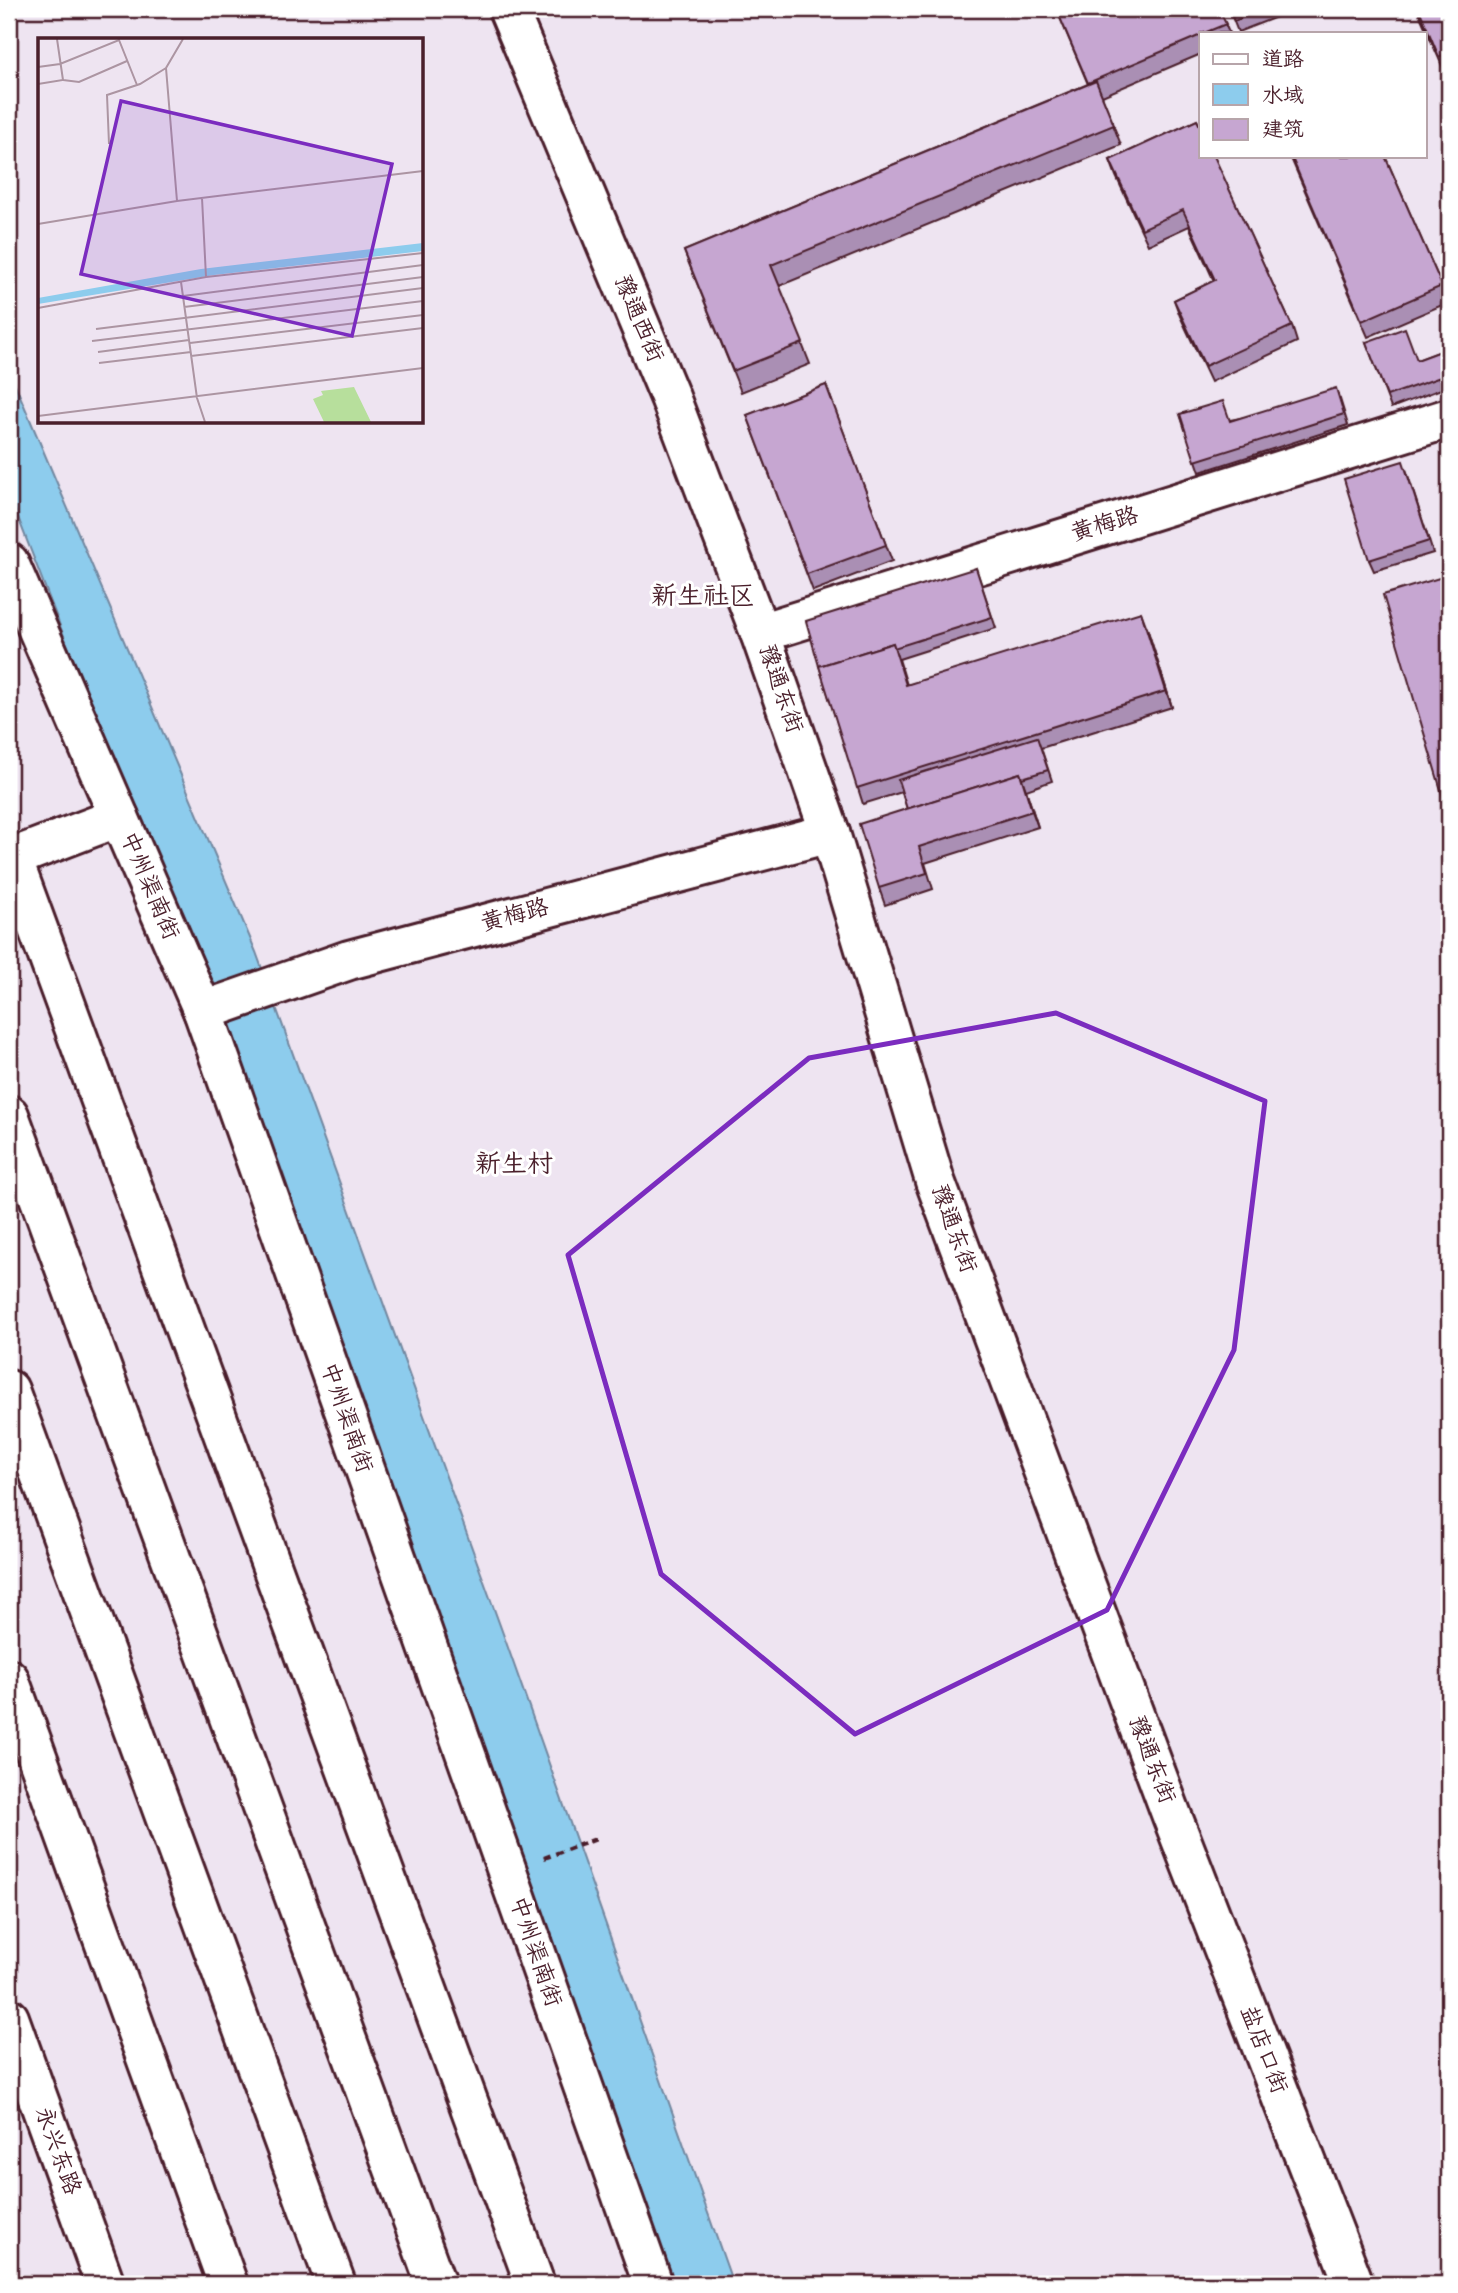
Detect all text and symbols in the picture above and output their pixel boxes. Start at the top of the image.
legend [1199,32,1426,158]
inset map [38,38,424,424]
text: 道路 [1262,46,1304,74]
text: 水域 [1262,82,1304,110]
text: 建筑 [1262,116,1304,144]
street label: 豫通西街 [606,271,670,367]
street label: 黄梅路 [1068,501,1142,549]
district label: 新生社区 [651,580,755,614]
street label: 豫通东街 [751,641,809,737]
street label: 中州渠南街 [113,827,185,945]
street label: 黄梅路 [478,893,552,939]
district label: 新生村 [475,1148,553,1182]
street label: 豫通东街 [923,1181,983,1277]
street label: 中州渠南街 [313,1359,379,1477]
street label: 豫通东街 [1121,1712,1181,1808]
street label: 中州渠南街 [502,1893,568,2011]
street label: 盐店口街 [1233,2002,1293,2098]
street label: 永兴东路 [27,2103,87,2199]

